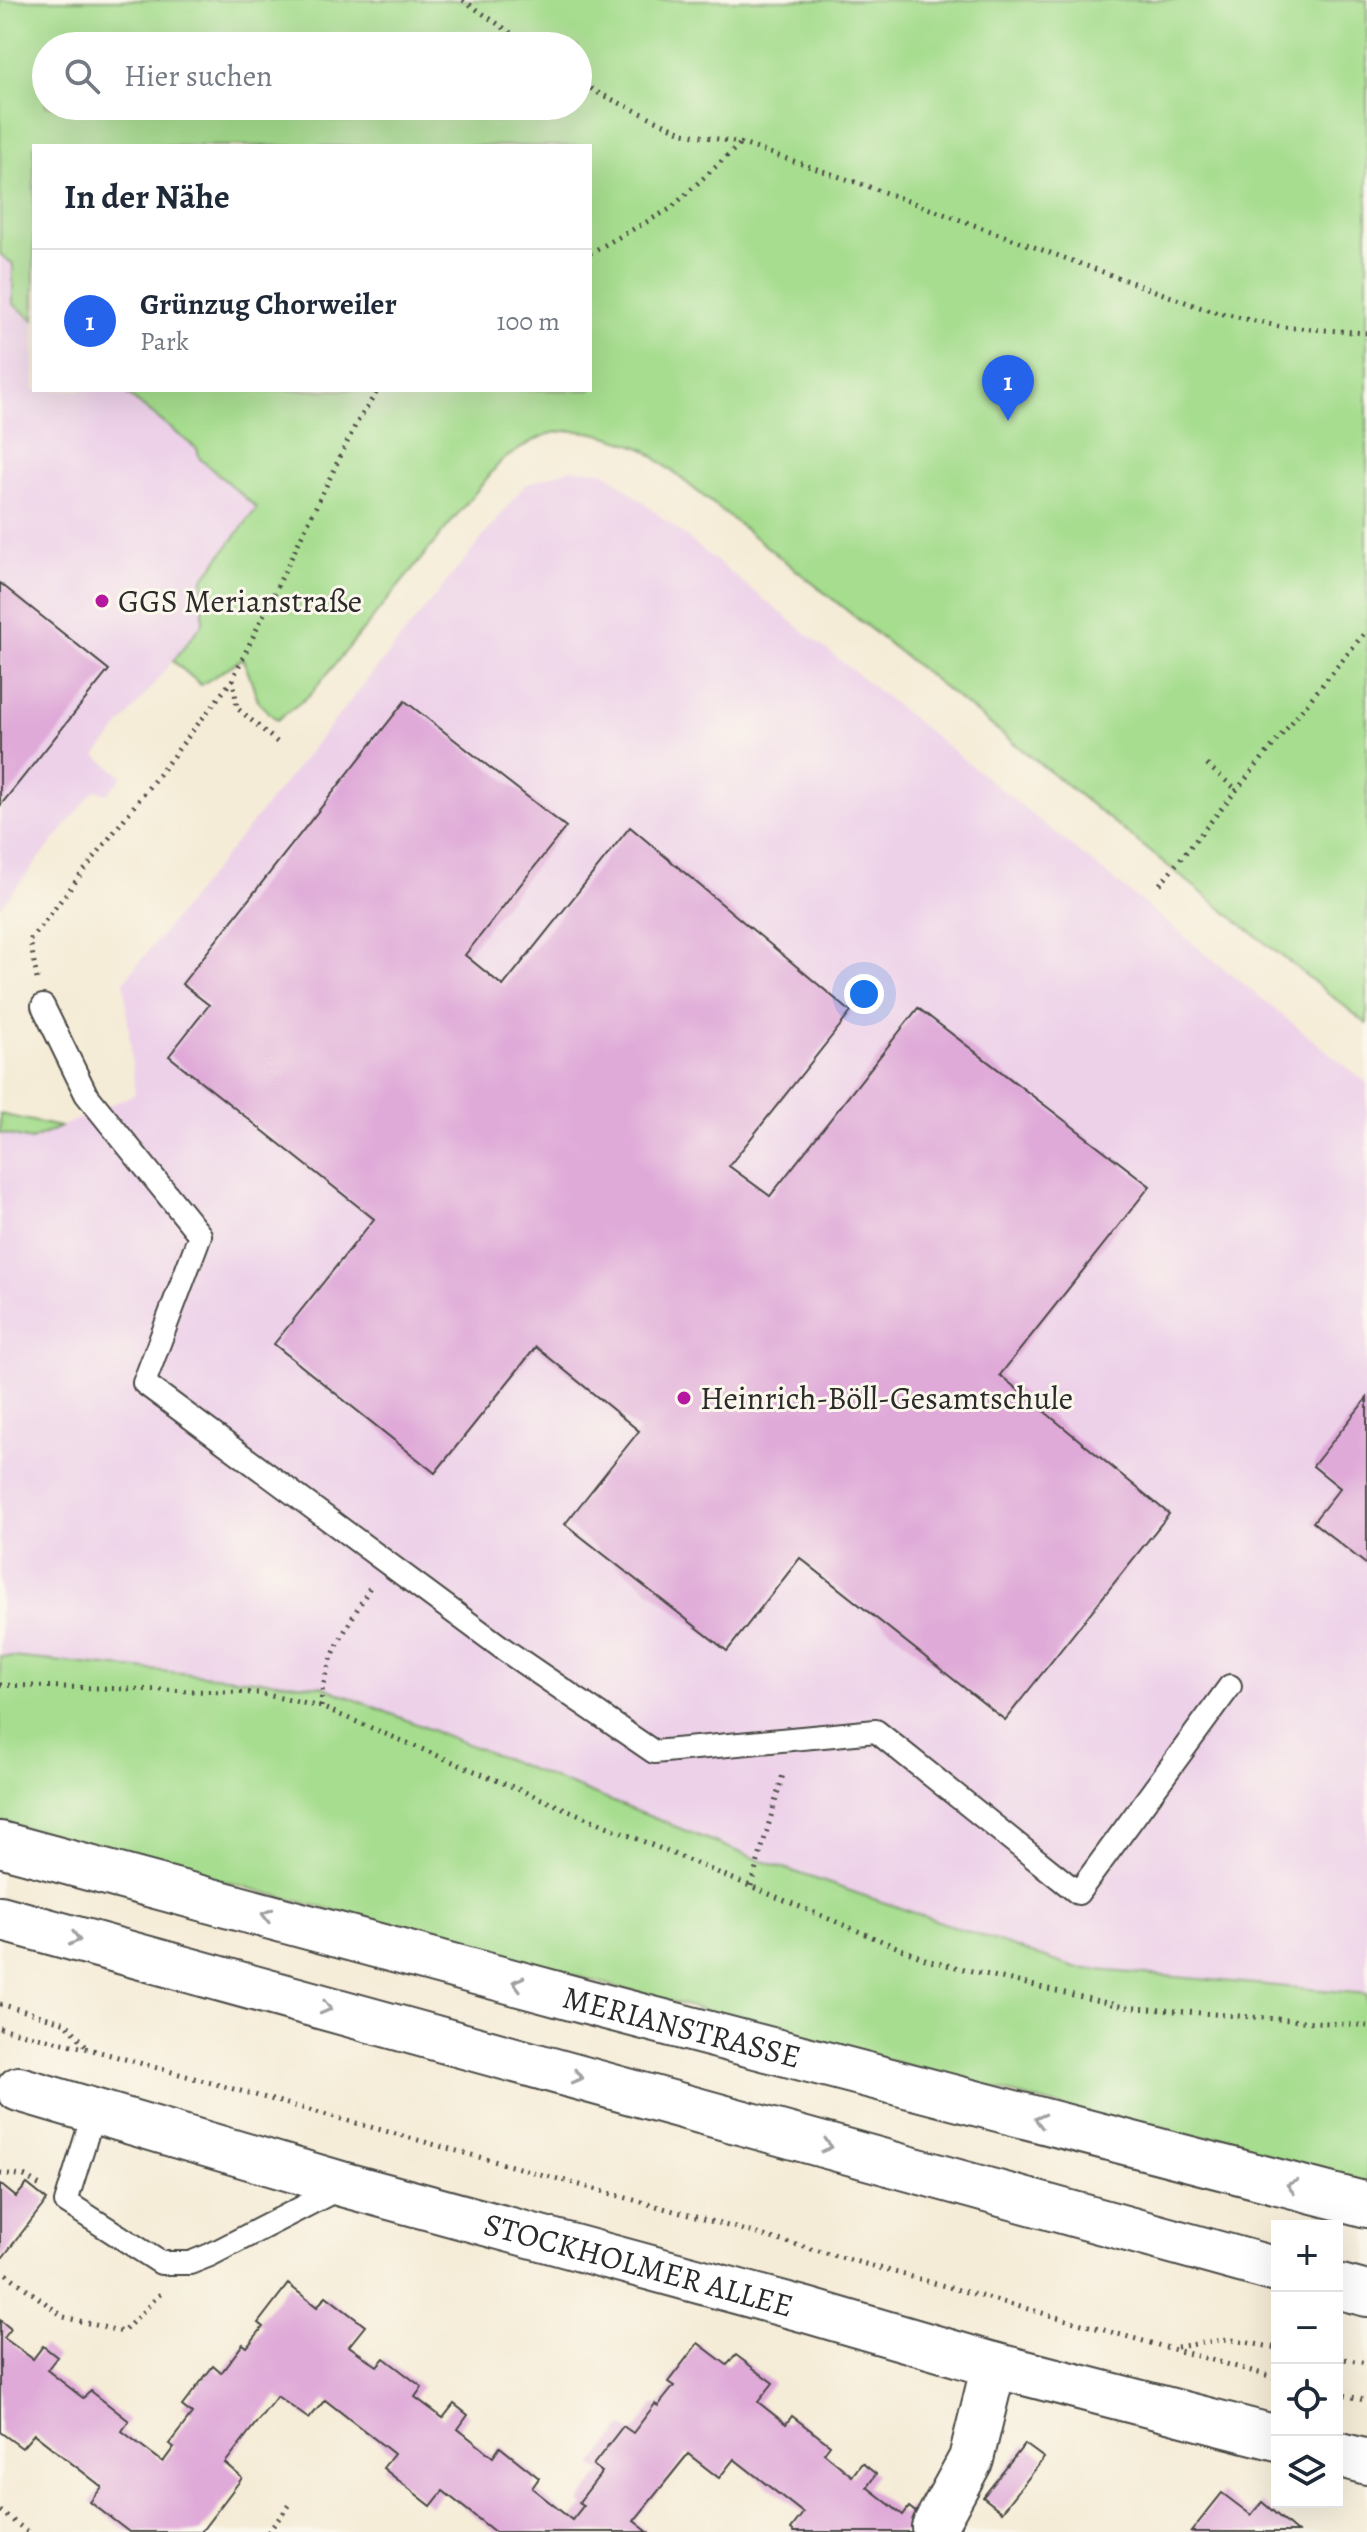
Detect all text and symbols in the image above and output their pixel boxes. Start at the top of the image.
search box [32,32,592,120]
icon: search [60,54,104,98]
text: Hier suchen [124,56,273,96]
text: In der Nähe [64,173,230,220]
text: Grünzug Chorweiler [140,284,397,324]
text: 1 [85,304,95,339]
text: 100 m [497,304,560,339]
text: Park [140,324,189,359]
pin: 1 [982,355,1034,421]
place label: GGS Merianstraße [118,579,362,623]
marker: GGS Merianstraße [93,592,111,610]
your location [844,974,884,1014]
place label: Heinrich-Böll-Gesamtschule [700,1376,1073,1420]
marker: Heinrich-Böll-Gesamtschule [675,1389,693,1407]
one-way arrow [260,1908,274,1925]
one-way arrow [68,1930,82,1946]
street label: MERIANSTRASSE [558,1975,806,2079]
one-way arrow [511,1976,525,1992]
one-way arrow [318,1999,332,2015]
one-way arrow [569,2068,583,2084]
one-way arrow [1034,2113,1047,2130]
one-way arrow [820,2137,834,2153]
one-way arrow [1285,2178,1299,2195]
street label: STOCKHOLMER ALLEE [479,2202,798,2328]
map controls [1271,2220,1343,2508]
button: + [1271,2220,1343,2292]
button: − [1271,2292,1343,2364]
button: locate [1271,2364,1343,2436]
button: layers [1271,2436,1343,2508]

